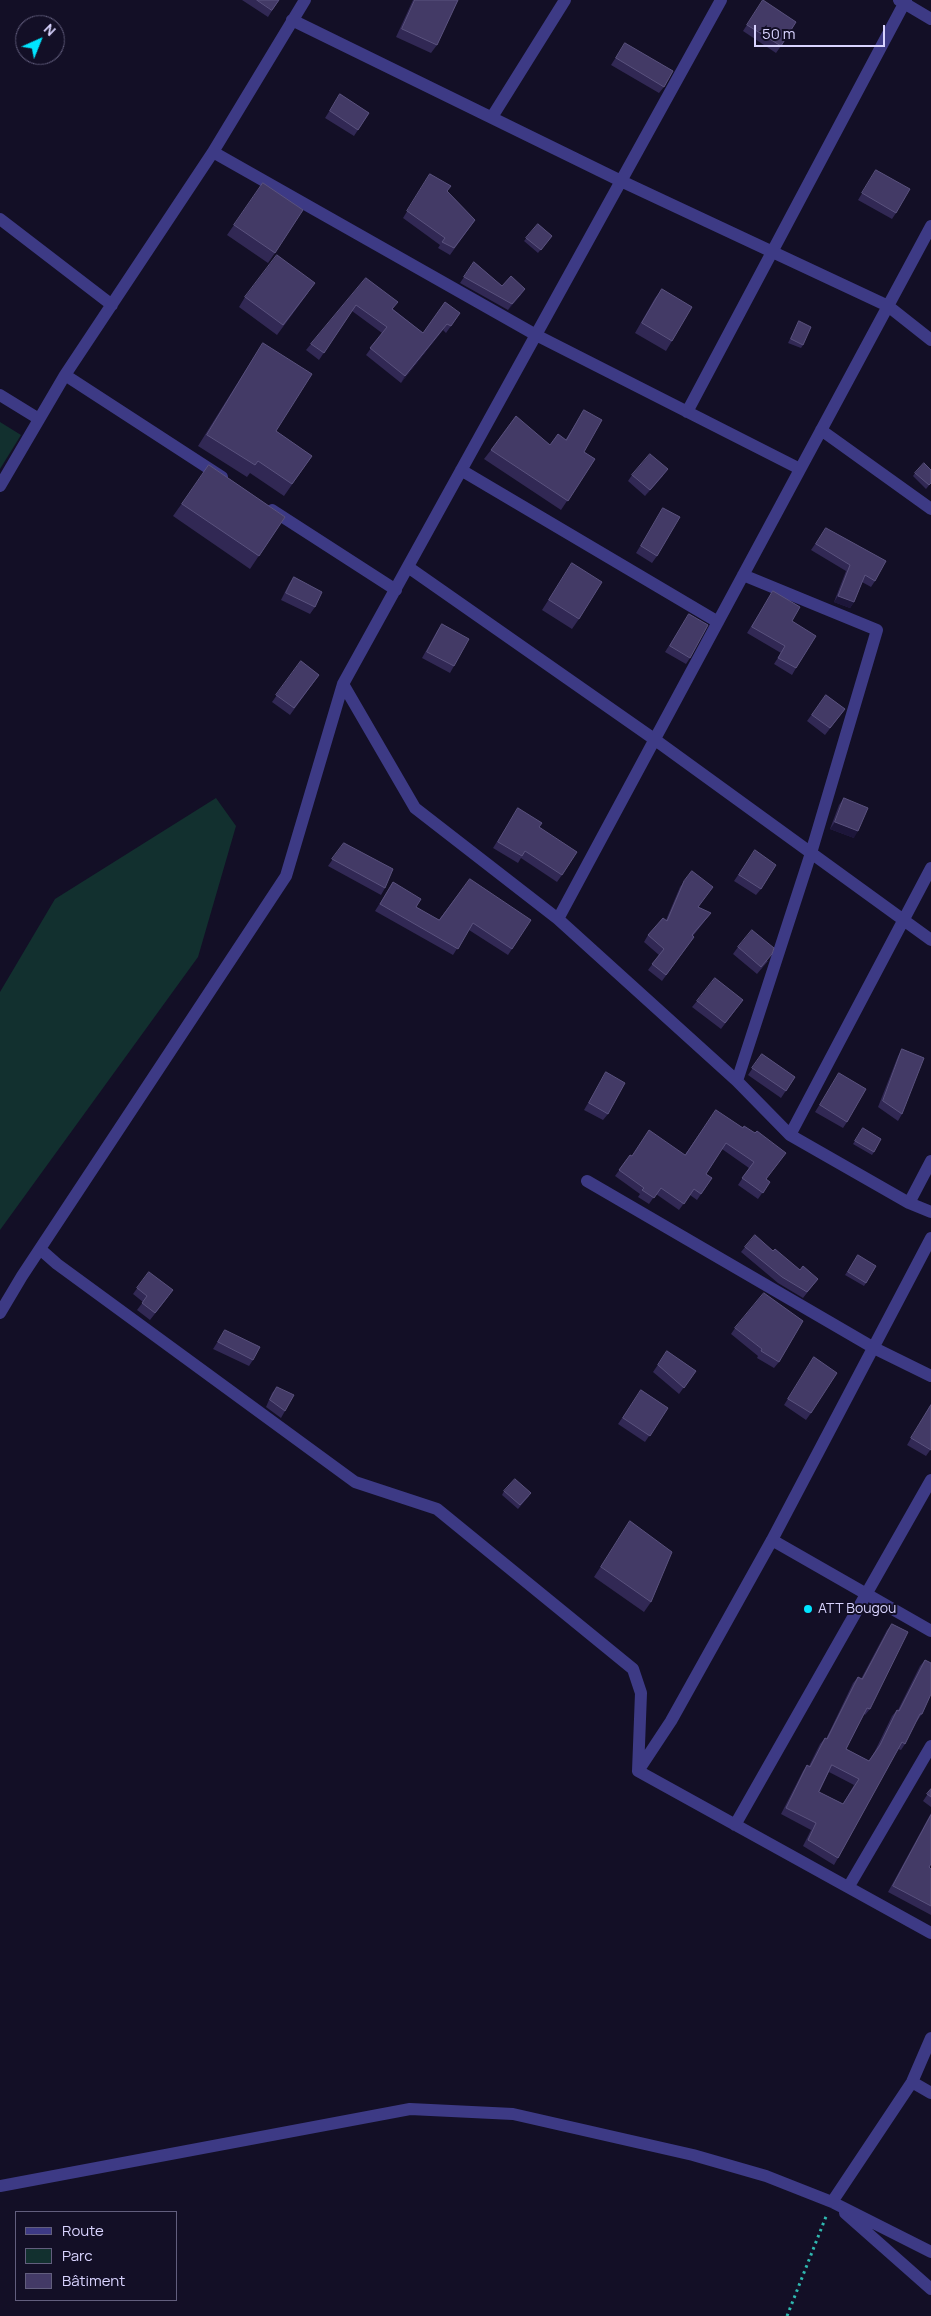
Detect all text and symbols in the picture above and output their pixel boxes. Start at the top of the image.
north arrow [15,15,65,65]
scale bar [756,15,887,47]
text: N [40,19,60,40]
text: 50 m [762,23,796,44]
place label: ATT Bougou [818,1601,896,1617]
marker: ATT Bougou [802,1603,814,1615]
legend [15,2211,178,2301]
text: Route [62,2220,104,2241]
text: Parc [62,2245,93,2266]
text: Bâtiment [62,2270,125,2291]

